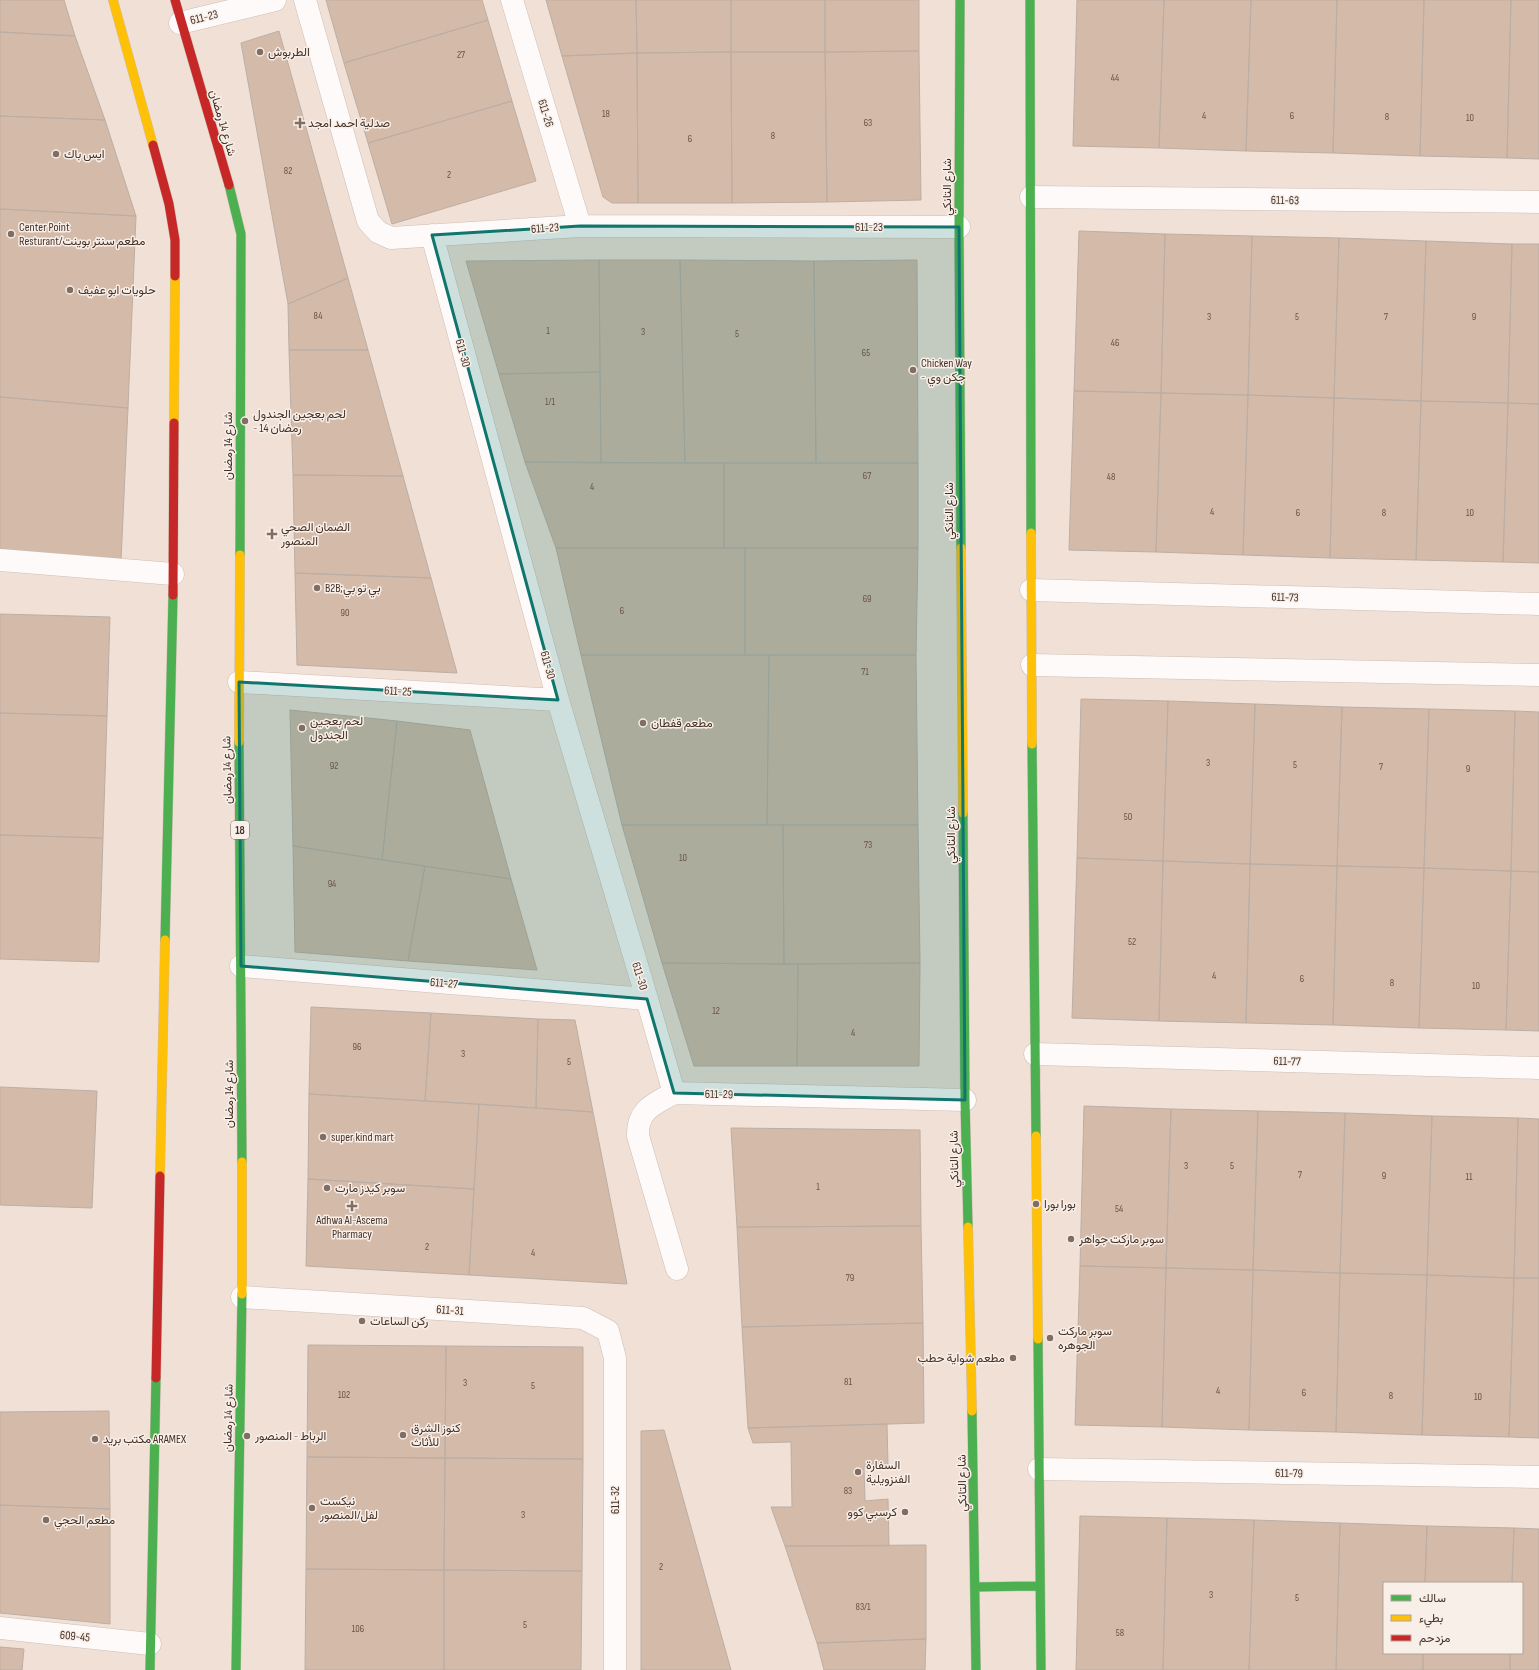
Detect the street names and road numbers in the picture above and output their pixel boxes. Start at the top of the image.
street label: 611-23 [189,7,220,28]
street label: شارع 14 رمضان [205,88,239,158]
street label: 611-26 [534,97,557,129]
street label: شارع التانكي [940,158,957,216]
street label: 611-63 [1271,193,1299,208]
street label: 611-23 [531,220,560,237]
street label: 611-23 [855,220,883,235]
street label: 611-30 [452,337,473,369]
street label: شارع 14 رمضان [221,412,237,480]
street label: شارع التانكي [942,482,959,540]
street label: 611-73 [1271,590,1299,605]
street label: 611-30 [537,649,558,681]
street label: 611-25 [384,683,412,700]
street label: شارع 14 رمضان [219,736,237,804]
street label: شارع التانكي [944,806,961,864]
road number: 18 [231,821,249,839]
street label: 611-30 [628,960,651,992]
street label: 611-27 [429,975,459,992]
street label: 611-77 [1273,1054,1301,1069]
street label: شارع 14 رمضان [222,1060,238,1128]
street label: 611-29 [705,1087,733,1102]
street label: شارع التانكي [947,1130,964,1188]
street label: 611-31 [436,1302,465,1319]
street label: شارع 14 رمضان [220,1384,238,1452]
street label: شارع التانكي [955,1454,972,1512]
street label: 611-79 [1275,1466,1303,1481]
street label: 611-32 [608,1486,623,1514]
street label: 609-45 [59,1627,91,1646]

